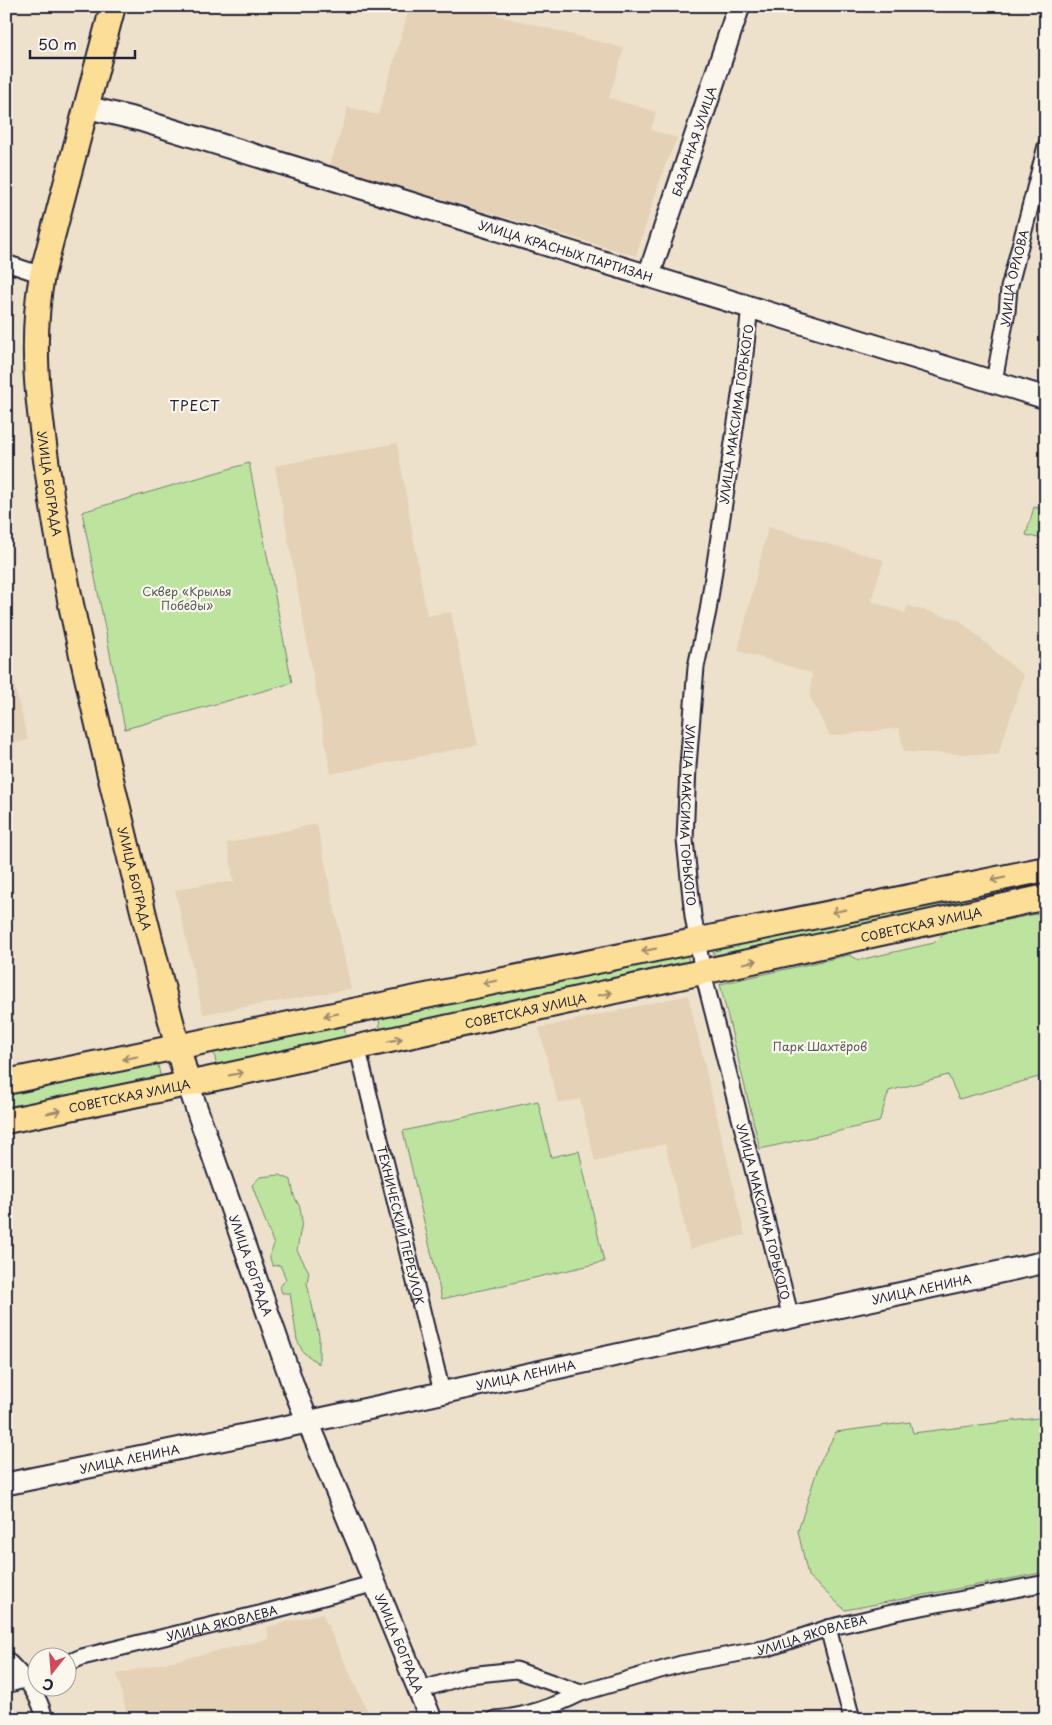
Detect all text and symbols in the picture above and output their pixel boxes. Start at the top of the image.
scale bar [30,28,135,60]
text: 50 m [38,32,77,55]
street label: БАЗАРНАЯ УЛИЦА [667,84,721,199]
street label: УЛИЦА КРАСНЫХ ПАРТИЗАН [477,215,655,286]
street label: УЛИЦА ОРЛОВА [995,227,1033,328]
street label: УЛИЦА МАКСИМА ГОРЬКОГО [714,323,758,505]
district label: ТРЕСТ [170,395,220,416]
street label: УЛИЦА БОГРАДА [33,430,67,538]
park label: Сквер «Крылья Победы» [142,582,232,614]
street label: УЛИЦА МАКСИМА ГОРЬКОГО [676,724,701,907]
street label: УЛИЦА БОГРАДА [114,825,156,932]
one-way arrow [990,874,1006,884]
street label: СОВЕТСКАЯ УЛИЦА [859,902,983,946]
one-way arrow [831,907,847,916]
one-way arrow [642,945,658,955]
one-way arrow [742,957,758,966]
one-way arrow [482,978,498,988]
street label: СОВЕТСКАЯ УЛИЦА [463,989,588,1033]
one-way arrow [597,989,613,998]
one-way arrow [323,1011,339,1020]
one-way arrow [386,1035,402,1044]
park label: Парк Шахтёров [773,1037,867,1055]
one-way arrow [123,1053,139,1063]
one-way arrow [228,1069,244,1078]
street label: СОВЕТСКАЯ УЛИЦА [67,1074,192,1117]
one-way arrow [46,1106,62,1116]
street label: УЛИЦА МАКСИМА ГОРЬКОГО [733,1121,795,1302]
street label: ТЕХНИЧЕСКИЙ ПЕРЕУЛОК [373,1144,429,1306]
street label: УЛИЦА БОГРАДА [225,1212,277,1318]
street label: УЛИЦА ЛЕНИНА [870,1269,973,1308]
street label: УЛИЦА ЛЕНИНА [474,1355,577,1394]
street label: УЛИЦА ЛЕНИНА [78,1440,181,1478]
street label: УЛИЦА БОГРАДА [371,1591,428,1696]
street label: УЛИЦА ЯКОВЛЕВА [164,1601,280,1645]
street label: УЛИЦА ЯКОВЛЕВА [756,1610,869,1659]
north arrow [28,1648,78,1698]
text: С [40,1673,56,1696]

